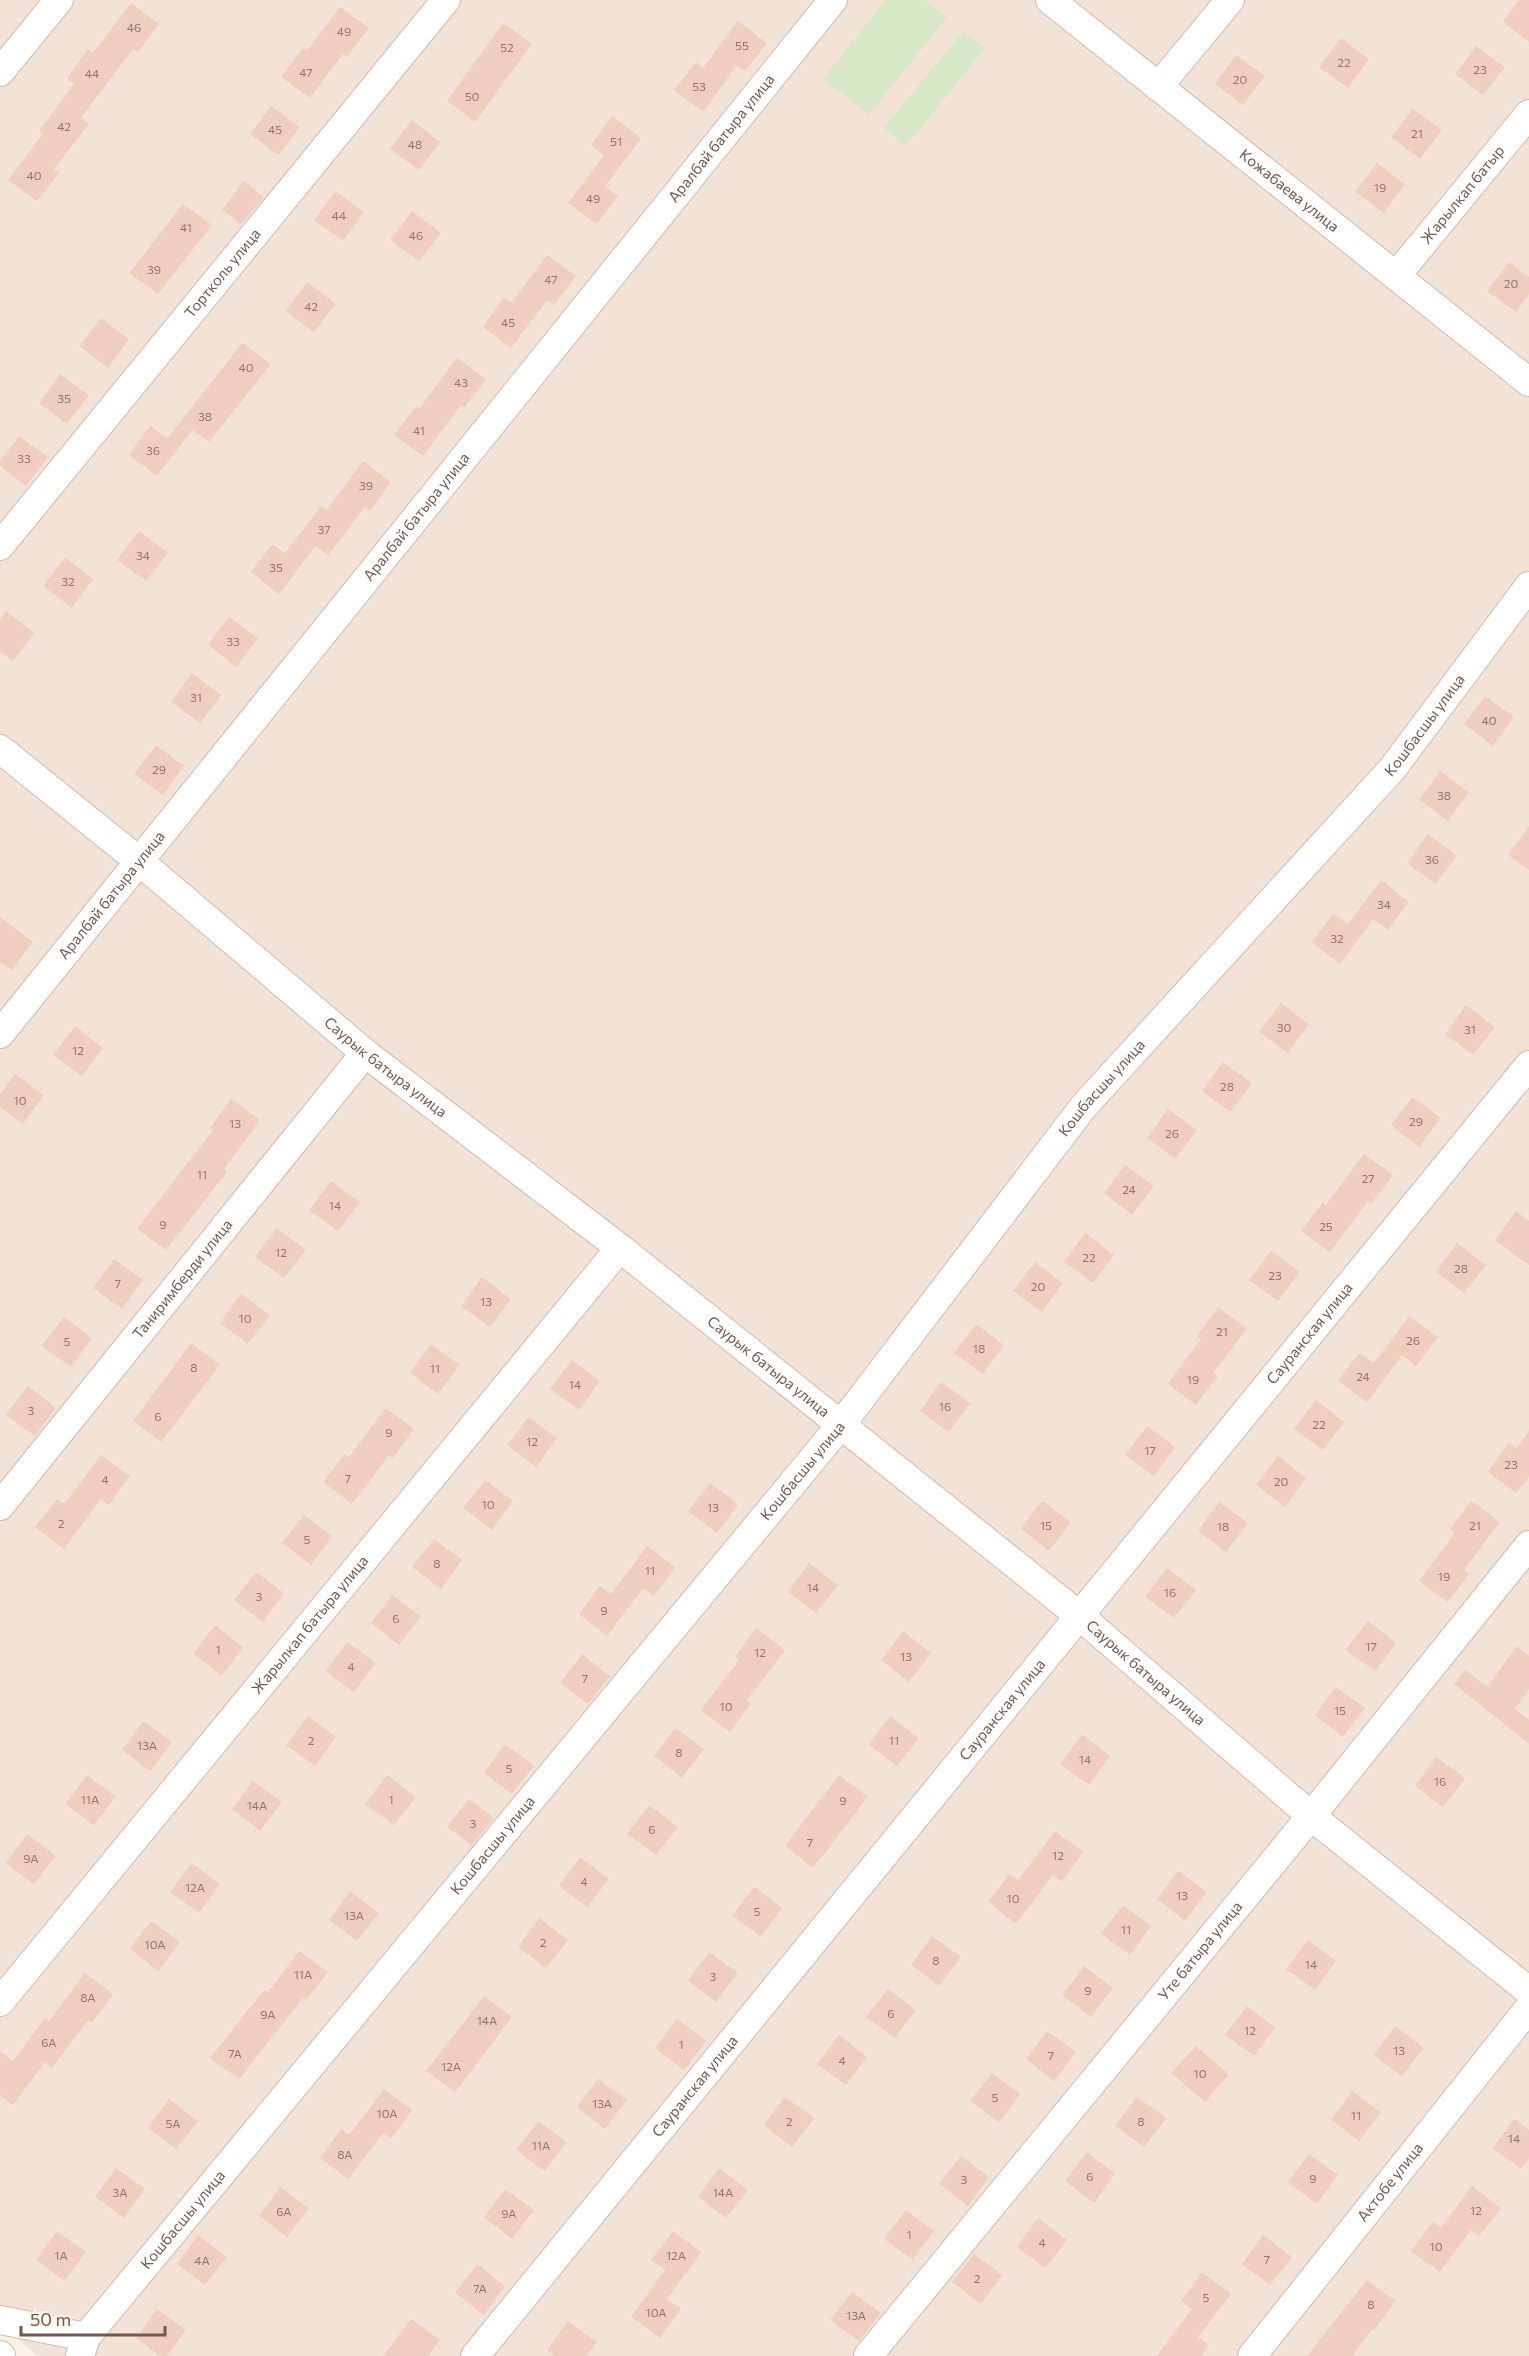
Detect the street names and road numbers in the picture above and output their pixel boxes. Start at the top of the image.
street label: Аралбай батыра улица [664,70,778,206]
street label: Жарылкап батыр [1416,141,1508,247]
street label: Кожабаева улица [1236,145,1343,235]
street label: Тортколь улица [180,224,264,321]
street label: Аралбай батыра улица [359,449,473,584]
street label: Кошбасшы улица [1380,670,1468,779]
street label: Аралбай батыра улица [54,827,168,962]
street label: Саурык батыра улица [321,1012,451,1121]
street label: Кошбасшы улица [1054,1035,1148,1140]
street label: Таниримберди улица [128,1215,235,1342]
street label: Сауранская улица [1262,1278,1356,1387]
street label: Саурык батыра улица [704,1312,834,1420]
street label: Кошбасшы улица [756,1417,848,1523]
street label: Жарылкап батыра улица [247,1551,371,1697]
street label: Саурык батыра улица [1083,1616,1209,1729]
street label: Сауранская улица [955,1655,1048,1764]
street label: Кошбасшы улица [446,1792,538,1898]
street label: Уте батыра улица [1154,1897,1245,2003]
street label: Сауранская улица [648,2031,741,2140]
street label: Актобе улица [1353,2139,1426,2225]
street label: Кошбасшы улица [136,2166,228,2272]

